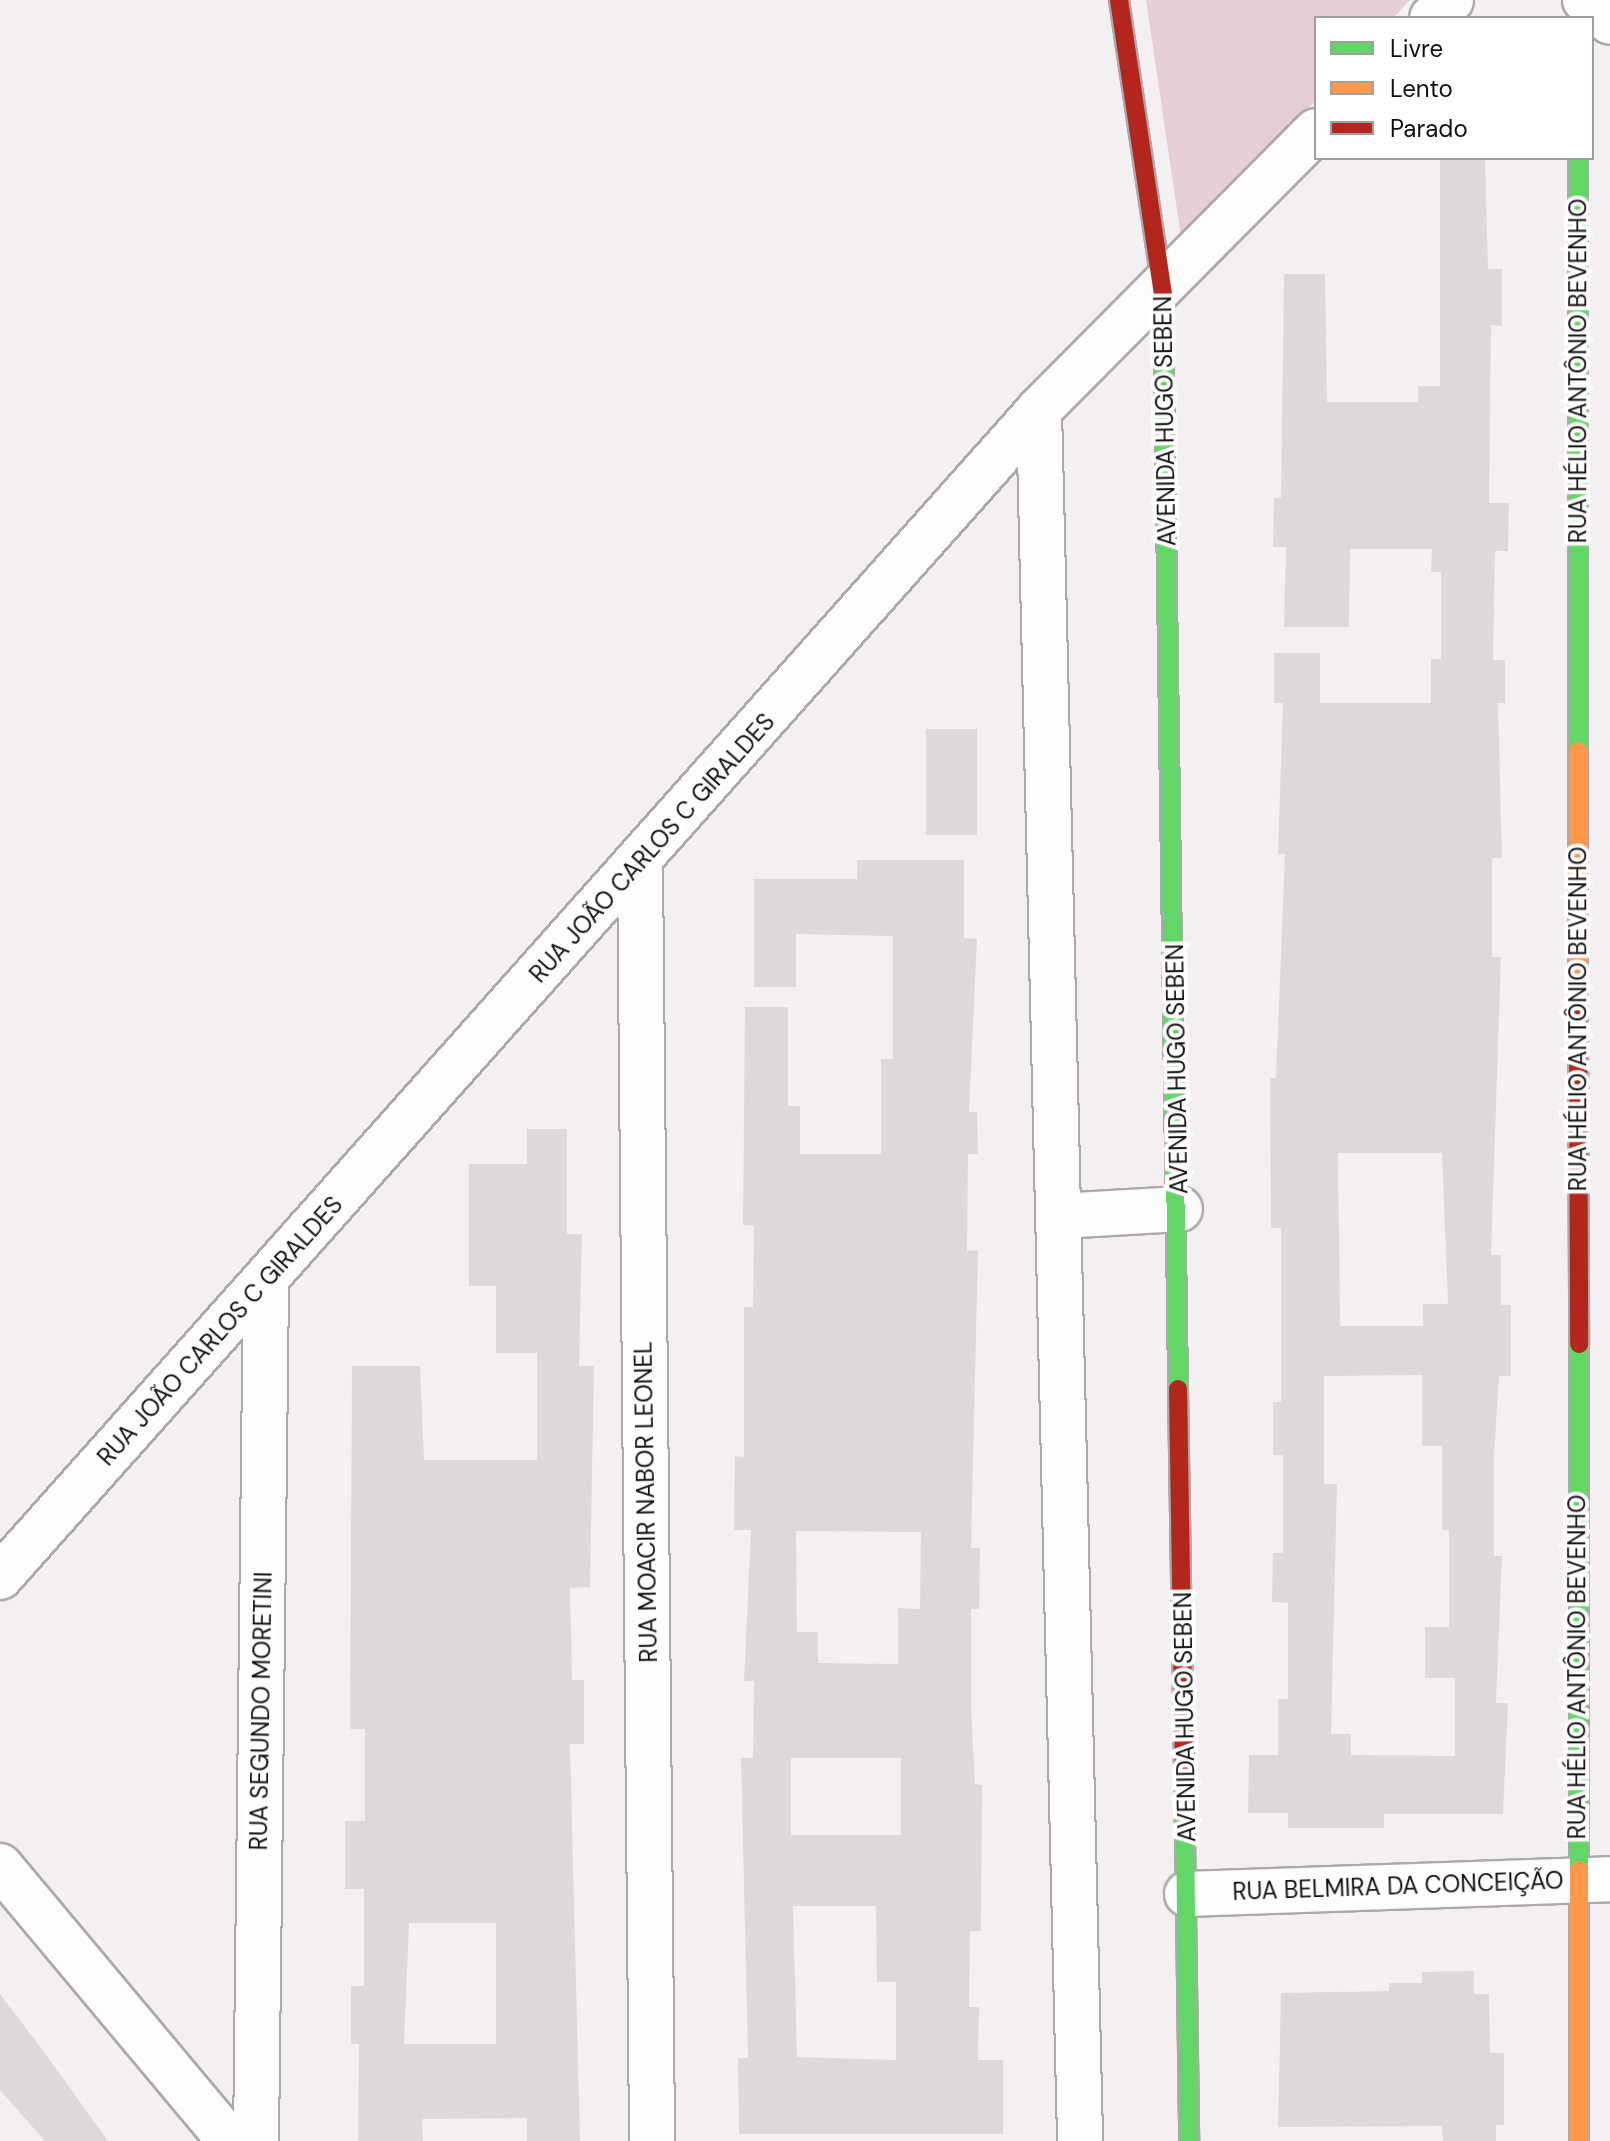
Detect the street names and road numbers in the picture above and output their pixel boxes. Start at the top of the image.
street label: RUA HÉLIO ANTÔNIO BEVENHO [1564,199,1592,543]
street label: AVENIDA HUGO SEBEN [1148,296,1182,546]
street label: RUA JOÃO CARLOS C GIRALDES [523,708,781,988]
street label: RUA HÉLIO ANTÔNIO BEVENHO [1564,847,1592,1191]
street label: AVENIDA HUGO SEBEN [1160,944,1194,1194]
street label: RUA JOÃO CARLOS C GIRALDES [91,1191,349,1471]
street label: RUA MOACIR NABOR LEONEL [629,1341,663,1663]
street label: RUA HÉLIO ANTÔNIO BEVENHO [1563,1495,1591,1839]
street label: RUA SEGUNDO MORETINI [244,1571,278,1851]
street label: AVENIDA HUGO SEBEN [1168,1592,1202,1842]
street label: RUA BELMIRA DA CONCEIÇÃO [1232,1866,1564,1906]

